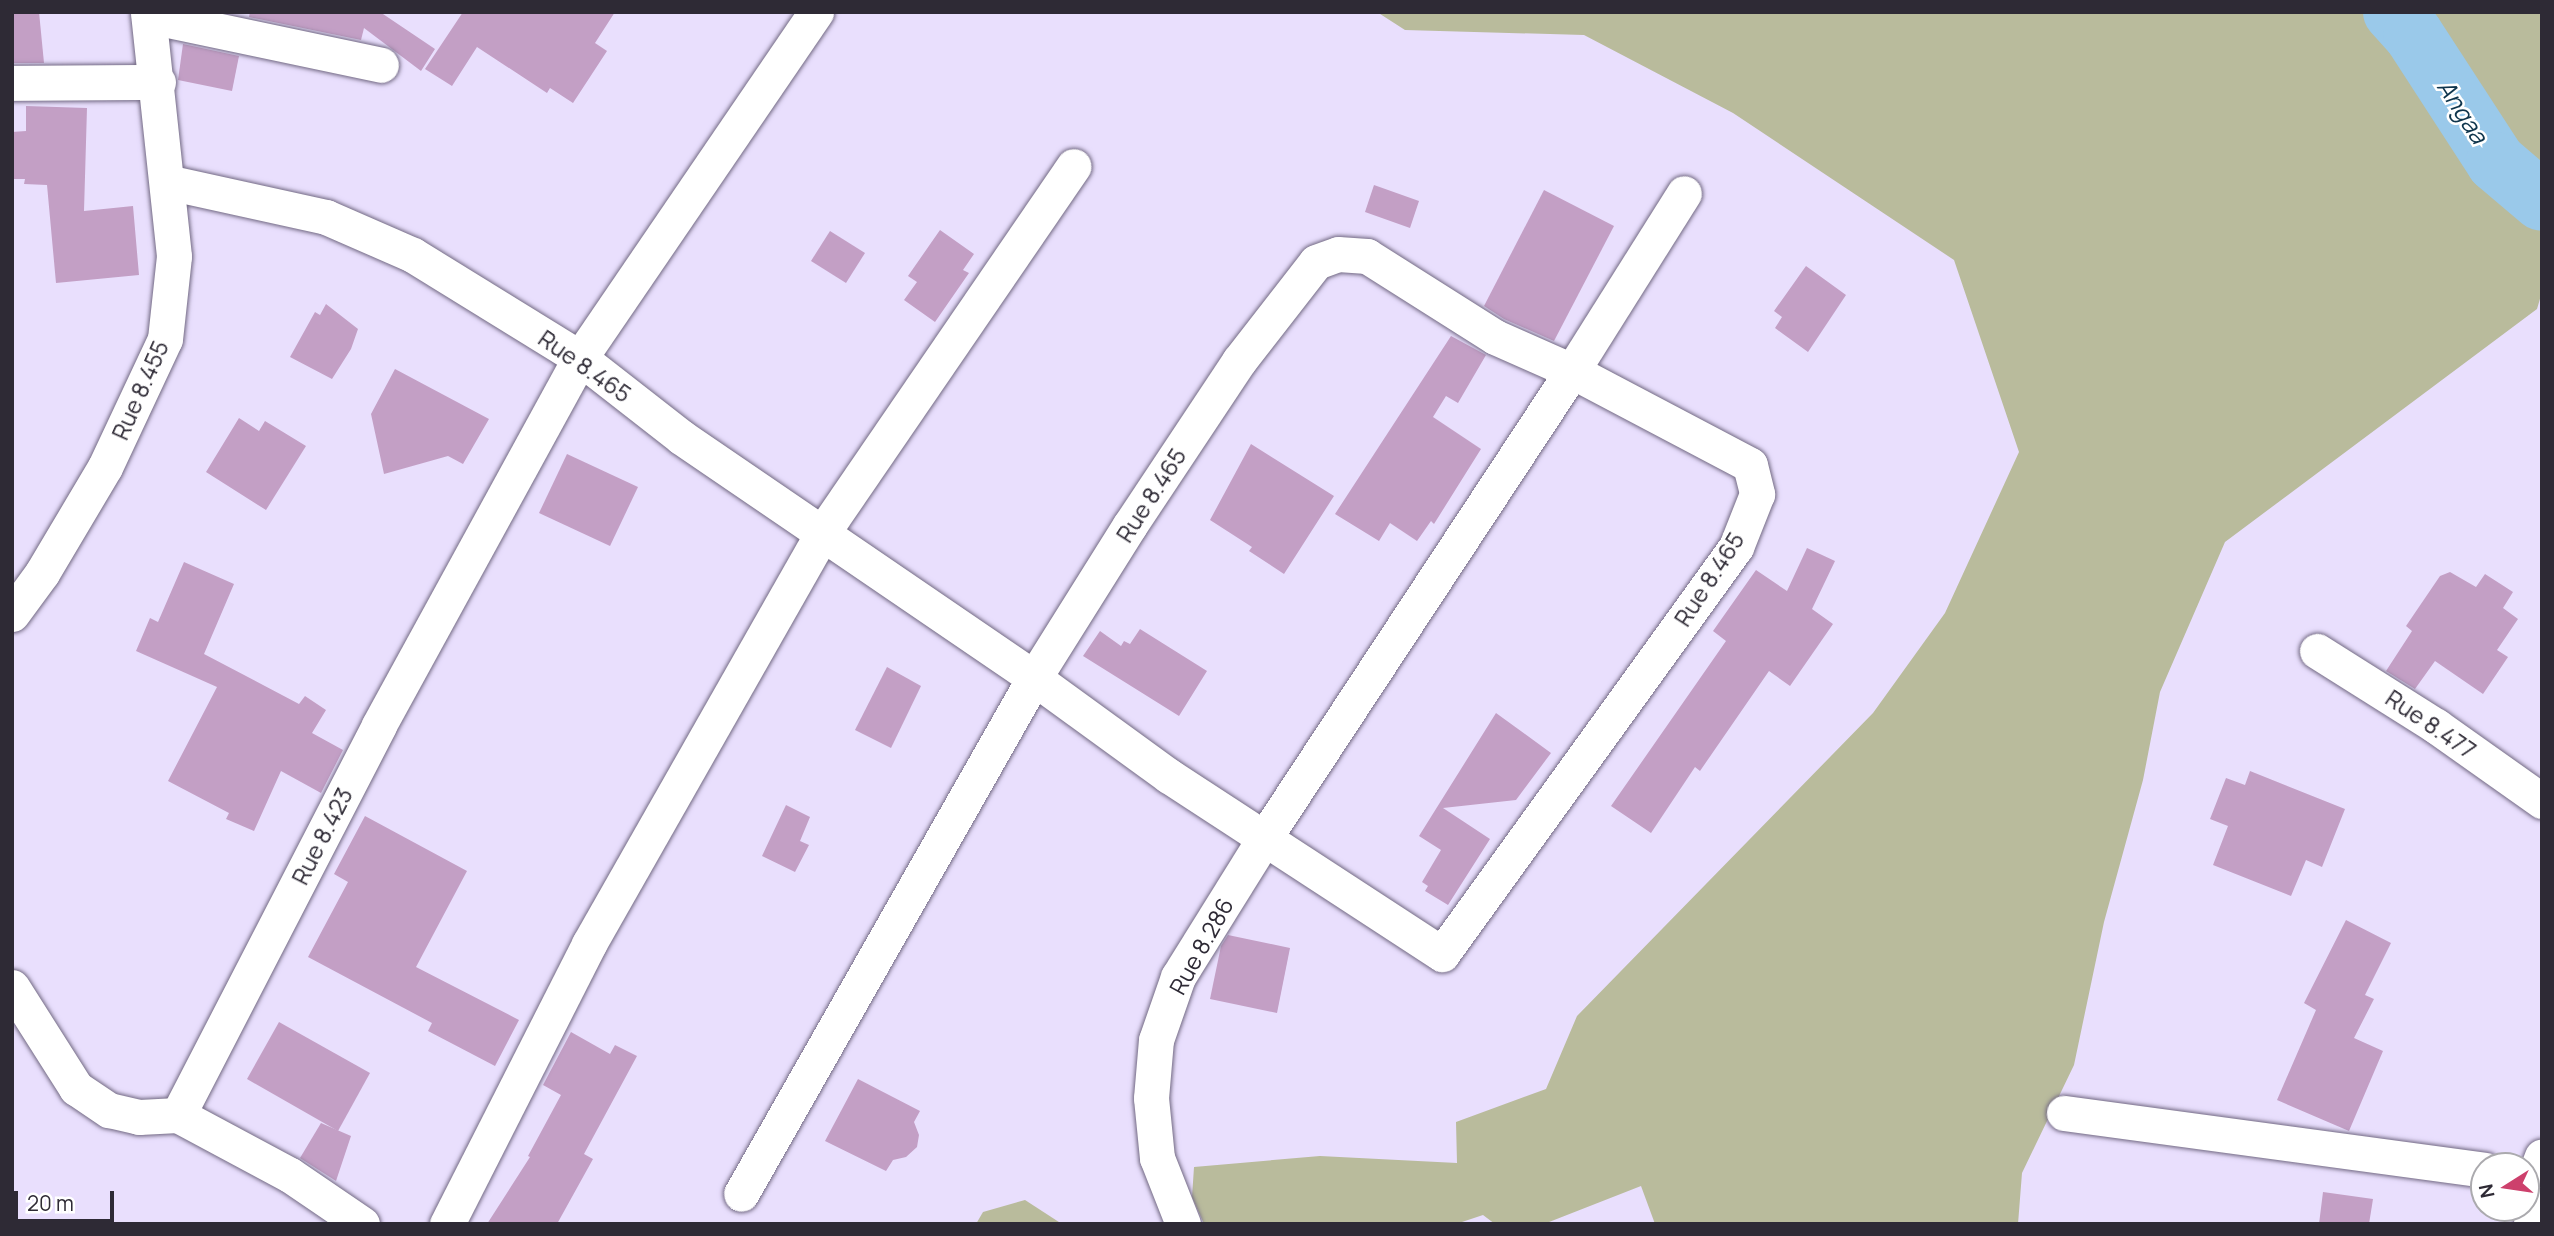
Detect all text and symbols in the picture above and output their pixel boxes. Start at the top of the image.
water label: Angaa [2432,74,2494,148]
street label: Rue 8.465 [533,324,637,408]
street label: Rue 8.455 [106,336,174,444]
street label: Rue 8.465 [1110,443,1192,547]
street label: Rue 8.465 [1668,527,1750,631]
street label: Rue 8.477 [2381,684,2481,764]
street label: Rue 8.423 [286,783,358,889]
street label: Rue 8.286 [1163,893,1239,999]
north arrow [2470,1152,2540,1222]
scale bar [18,1176,117,1220]
text: N [2472,1182,2501,1200]
text: 20 m [27,1189,74,1217]

